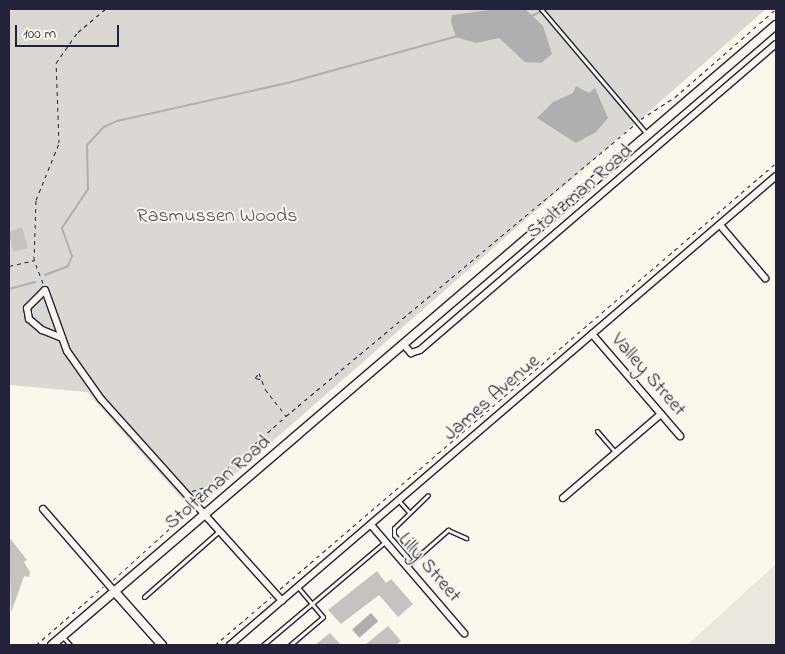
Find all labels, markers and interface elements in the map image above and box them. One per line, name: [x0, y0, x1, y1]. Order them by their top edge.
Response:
scale bar: [18, 15, 121, 47]
text: 100 m: [23, 23, 56, 45]
street label: Stoltzman Road: [522, 139, 638, 245]
park label: Rasmussen Woods: [137, 204, 297, 228]
street label: Valley Street: [605, 328, 691, 422]
street label: James Avenue: [439, 350, 545, 446]
street label: Stoltzman Road: [160, 430, 276, 536]
street label: Lilly Street: [392, 528, 466, 608]

